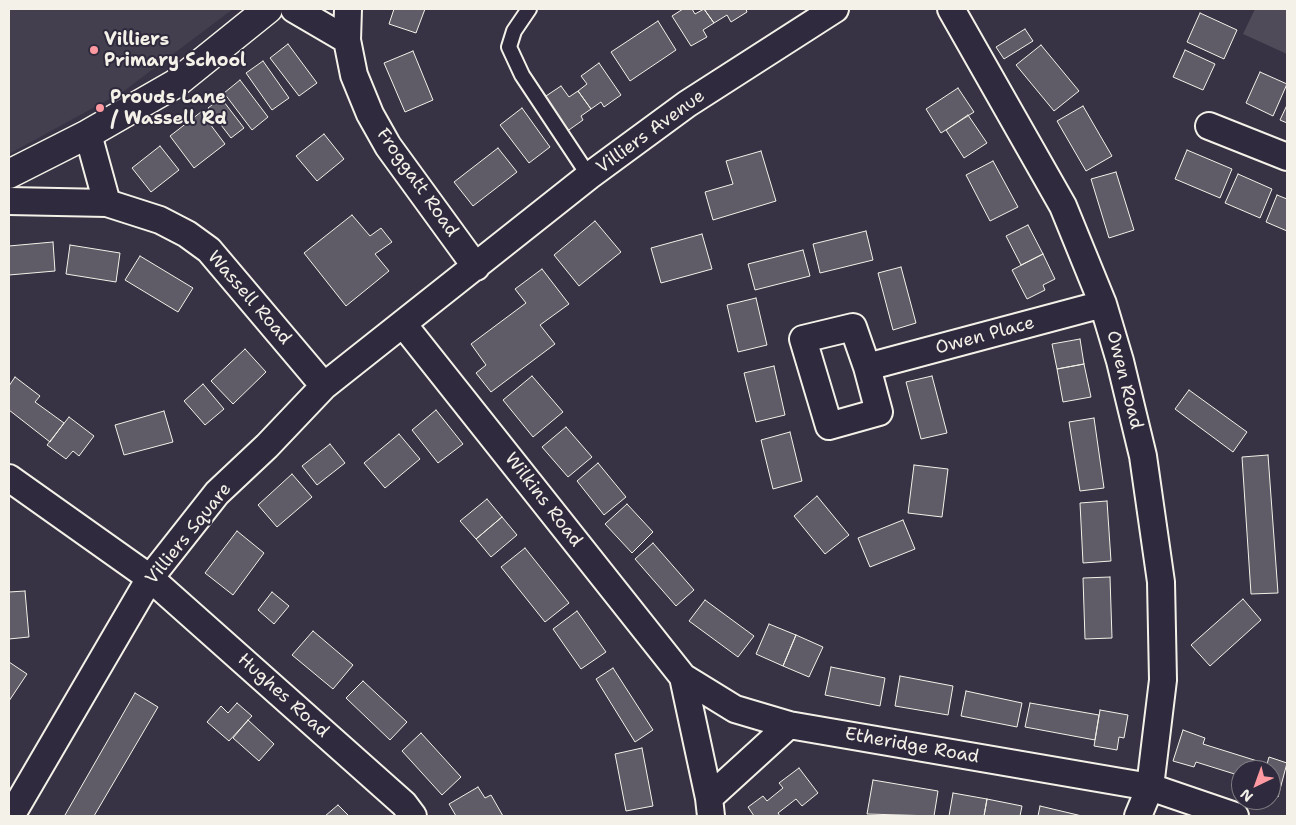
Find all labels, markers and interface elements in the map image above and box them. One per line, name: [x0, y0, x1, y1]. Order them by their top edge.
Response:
place label: Villiers Primary School: [104, 29, 246, 72]
marker: Villiers Primary School: [88, 44, 100, 56]
street label: Villiers Avenue: [593, 85, 709, 179]
place label: Prouds Lane / Wassell Rd: [110, 87, 227, 130]
marker: Prouds Lane / Wassell Rd: [94, 102, 106, 114]
street label: Froggatt Road: [372, 125, 462, 241]
street label: Wassell Road: [202, 247, 296, 349]
street label: Owen Place: [933, 312, 1037, 360]
street label: Owen Road: [1101, 328, 1147, 432]
street label: Wilkins Road: [500, 449, 586, 551]
street label: Villiers Square: [141, 479, 237, 589]
street label: Hughes Road: [233, 649, 333, 743]
street label: Etheridge Road: [843, 724, 981, 768]
north arrow: [1231, 760, 1281, 810]
text: N: [1236, 785, 1257, 806]

